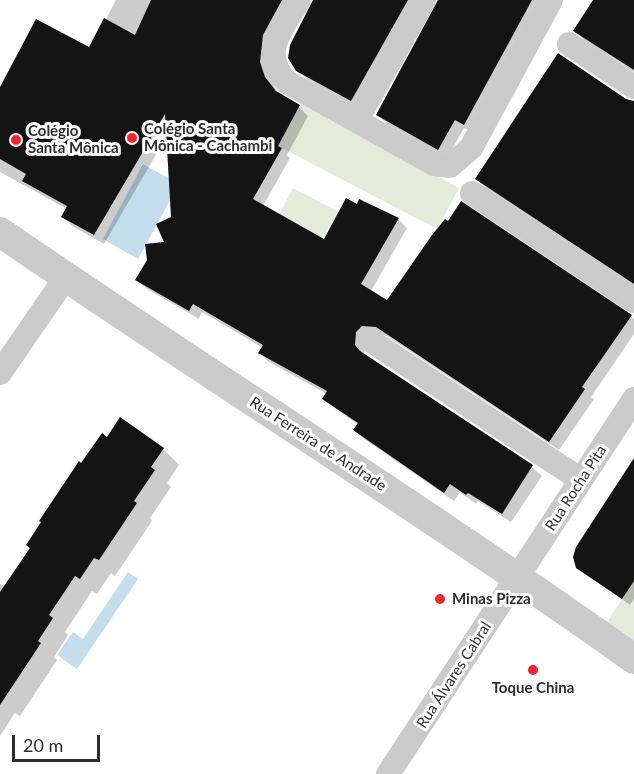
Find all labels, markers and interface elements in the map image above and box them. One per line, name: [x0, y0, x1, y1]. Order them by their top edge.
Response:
place label: Colégio Santa Mônica - Cachambi: [144, 120, 272, 155]
place label: Colégio Santa Mônica: [28, 122, 119, 157]
marker: Colégio Santa Mônica - Cachambi: [125, 131, 139, 145]
marker: Colégio Santa Mônica: [9, 133, 23, 147]
street label: Rua Ferreira de Andrade: [246, 393, 390, 495]
street label: Rua Rocha Pita: [542, 442, 610, 534]
place label: Minas Pizza: [452, 590, 531, 608]
marker: Minas Pizza: [433, 592, 447, 606]
street label: Rua Álvares Cabral: [413, 618, 495, 732]
marker: Toque China: [526, 663, 540, 677]
place label: Toque China: [492, 679, 574, 697]
scale bar: [15, 723, 104, 761]
text: 20 m: [23, 734, 63, 756]

